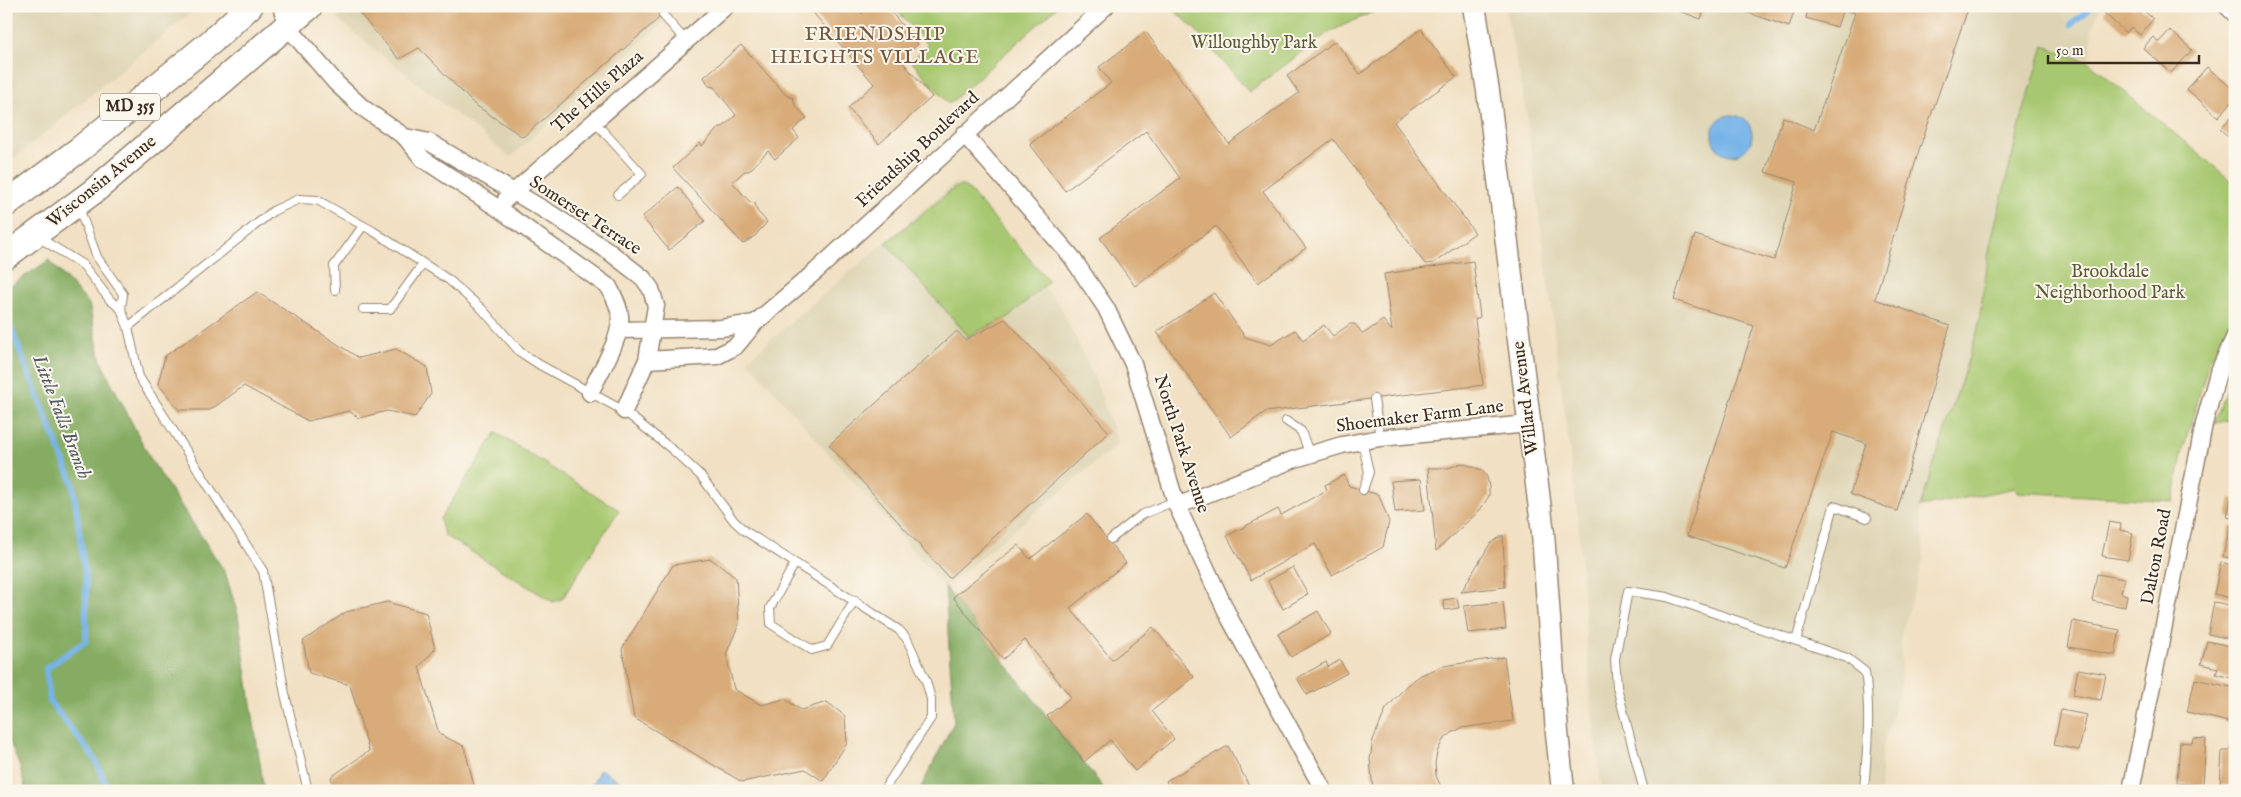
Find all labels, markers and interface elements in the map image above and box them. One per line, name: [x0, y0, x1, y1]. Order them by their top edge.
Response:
district label: FRIENDSHIP HEIGHTS VILLAGE: [770, 22, 980, 70]
park label: Willoughby Park: [1191, 32, 1318, 55]
scale bar: [2048, 32, 2200, 64]
text: 50 m: [2056, 41, 2084, 60]
street label: The Hills Plaza: [547, 46, 649, 138]
street label: Friendship Boulevard: [852, 87, 985, 213]
road number: MD 355: [100, 94, 160, 120]
street label: Wisconsin Avenue: [42, 131, 162, 233]
street label: Somerset Terrace: [525, 171, 645, 261]
park label: Brookdale Neighborhood Park: [2035, 261, 2185, 305]
street label: Willard Avenue: [1508, 340, 1544, 456]
water label: Little Falls Branch: [26, 351, 96, 482]
street label: North Park Avenue: [1148, 372, 1214, 516]
street label: Shoemaker Farm Lane: [1335, 395, 1505, 439]
street label: Dalton Road: [2136, 507, 2178, 607]

